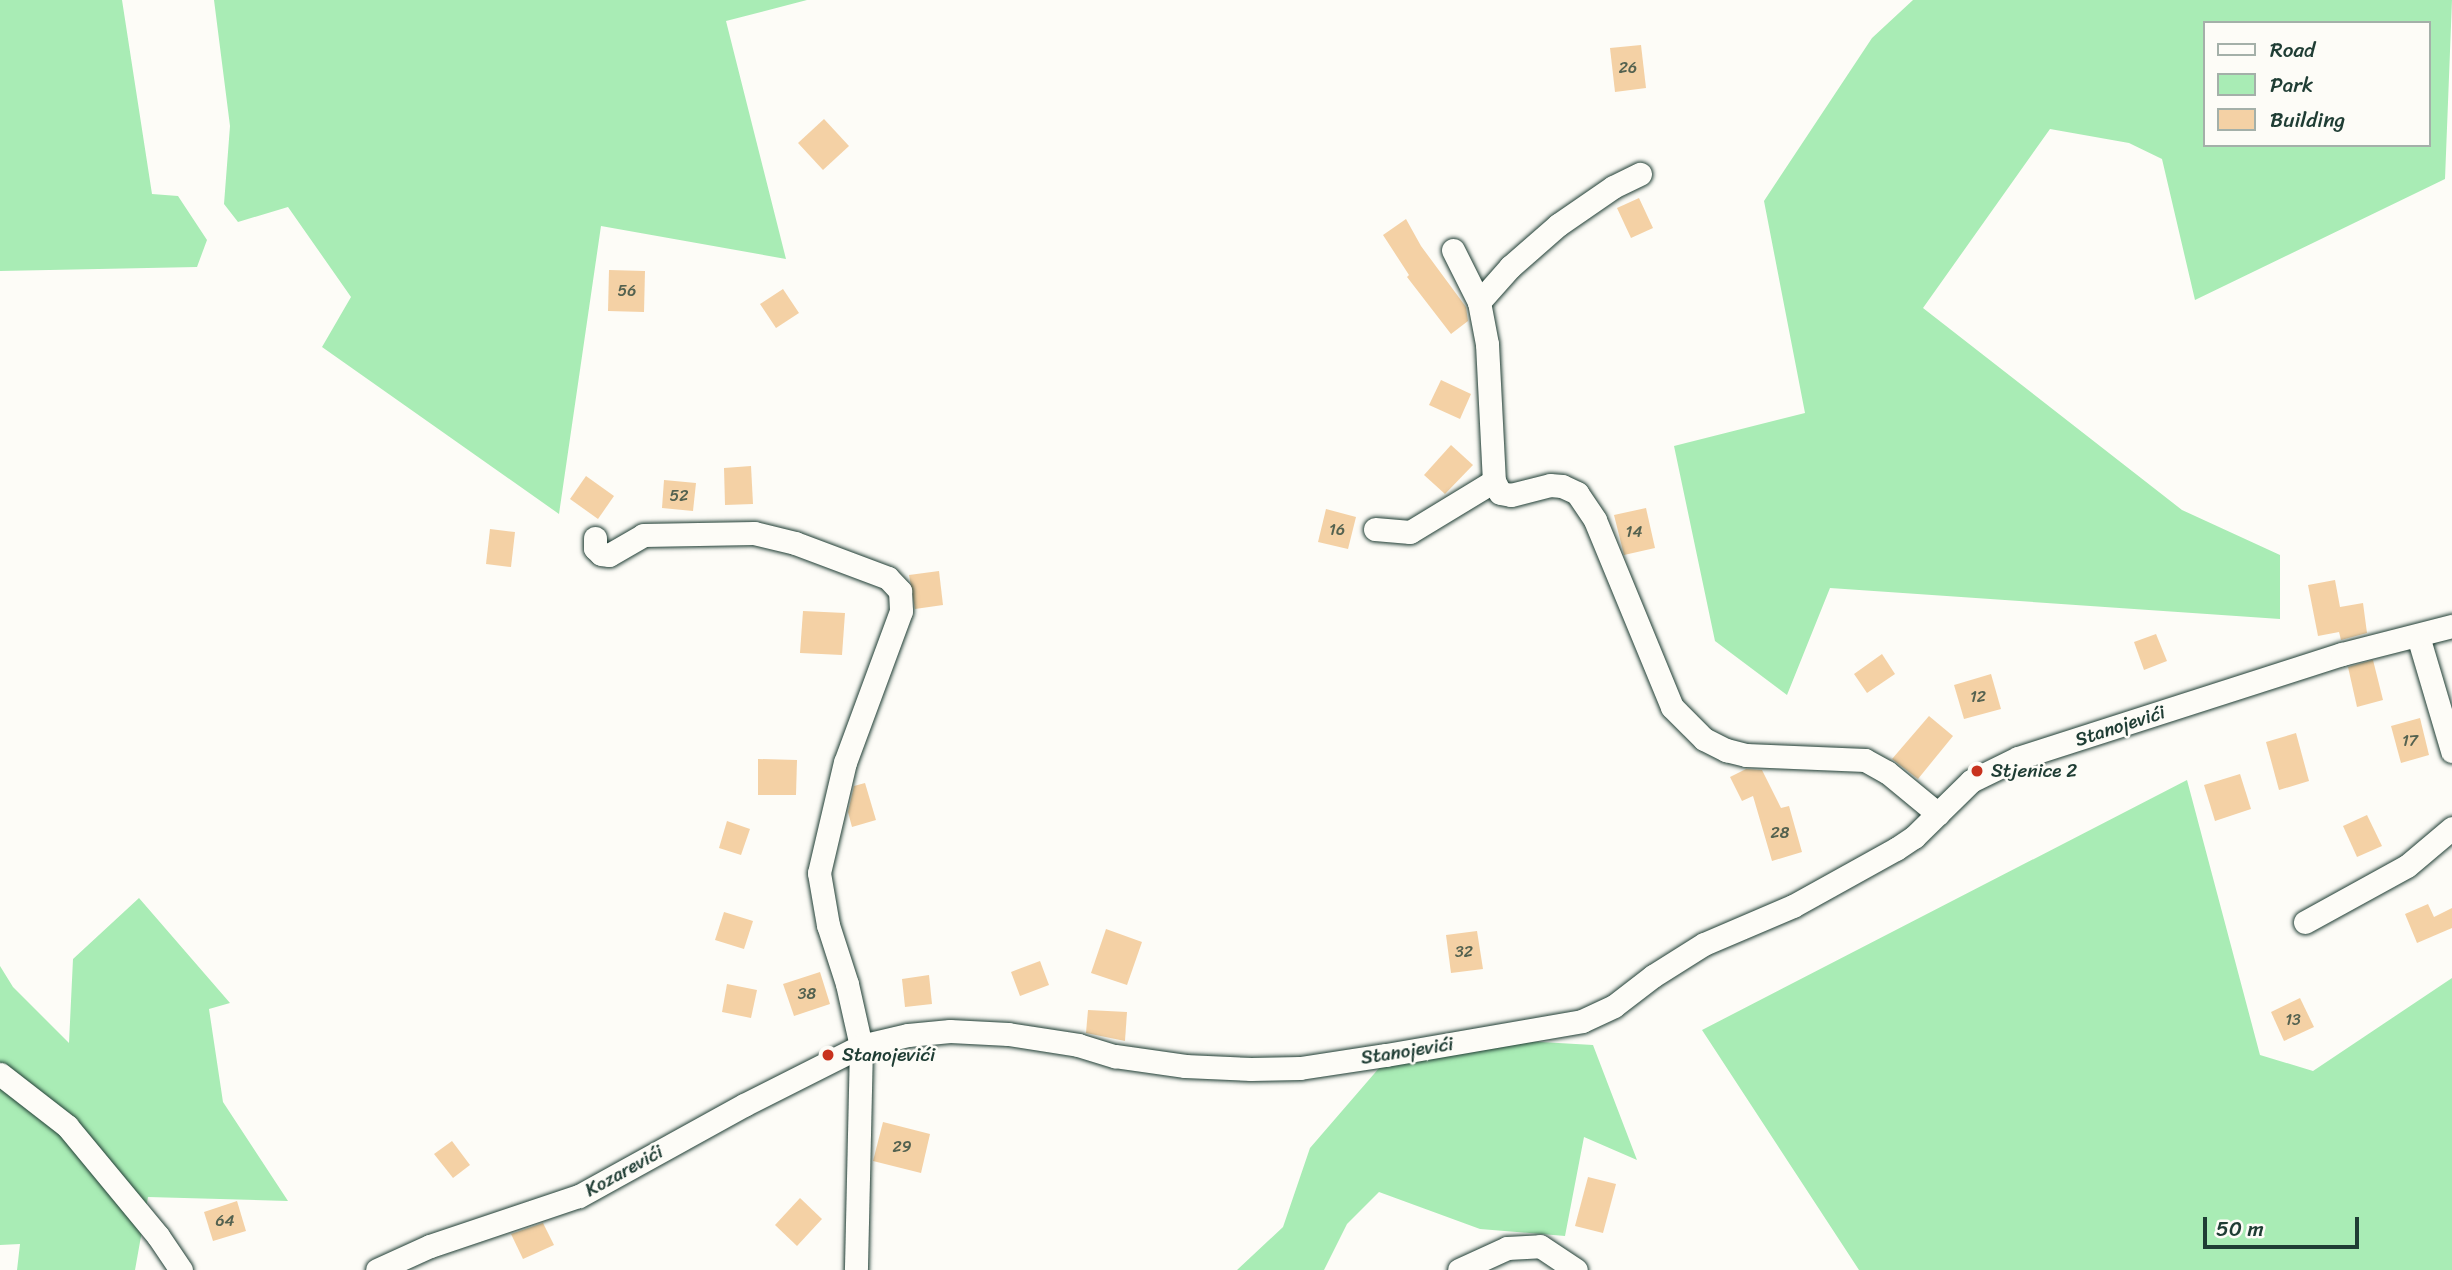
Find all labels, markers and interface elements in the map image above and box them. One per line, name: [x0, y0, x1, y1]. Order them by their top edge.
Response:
legend: [2204, 21, 2431, 147]
text: Road: [2270, 31, 2315, 69]
house number: 26: [1619, 58, 1637, 78]
text: Park: [2270, 66, 2313, 104]
text: Building: [2270, 101, 2345, 139]
house number: 56: [618, 281, 636, 301]
house number: 52: [669, 486, 689, 506]
house number: 16: [1329, 520, 1345, 540]
house number: 14: [1626, 522, 1642, 542]
house number: 12: [1970, 687, 1986, 707]
street label: Stanojevići: [2072, 701, 2168, 751]
house number: 17: [2402, 731, 2418, 751]
place label: Stjenice 2: [1991, 760, 2077, 782]
marker: Stjenice 2: [1969, 763, 1985, 779]
house number: 28: [1771, 823, 1789, 843]
house number: 32: [1455, 942, 1473, 962]
house number: 38: [798, 984, 816, 1004]
house number: 13: [2285, 1010, 2301, 1030]
street label: Stanojevići: [1359, 1032, 1455, 1070]
place label: Stanojevići: [842, 1044, 935, 1066]
marker: Stanojevići: [820, 1047, 836, 1063]
house number: 29: [892, 1137, 912, 1157]
street label: Kozarevići: [581, 1140, 667, 1202]
scale bar: [2207, 1204, 2363, 1248]
text: 50 m: [2216, 1210, 2264, 1248]
house number: 64: [215, 1211, 235, 1231]

